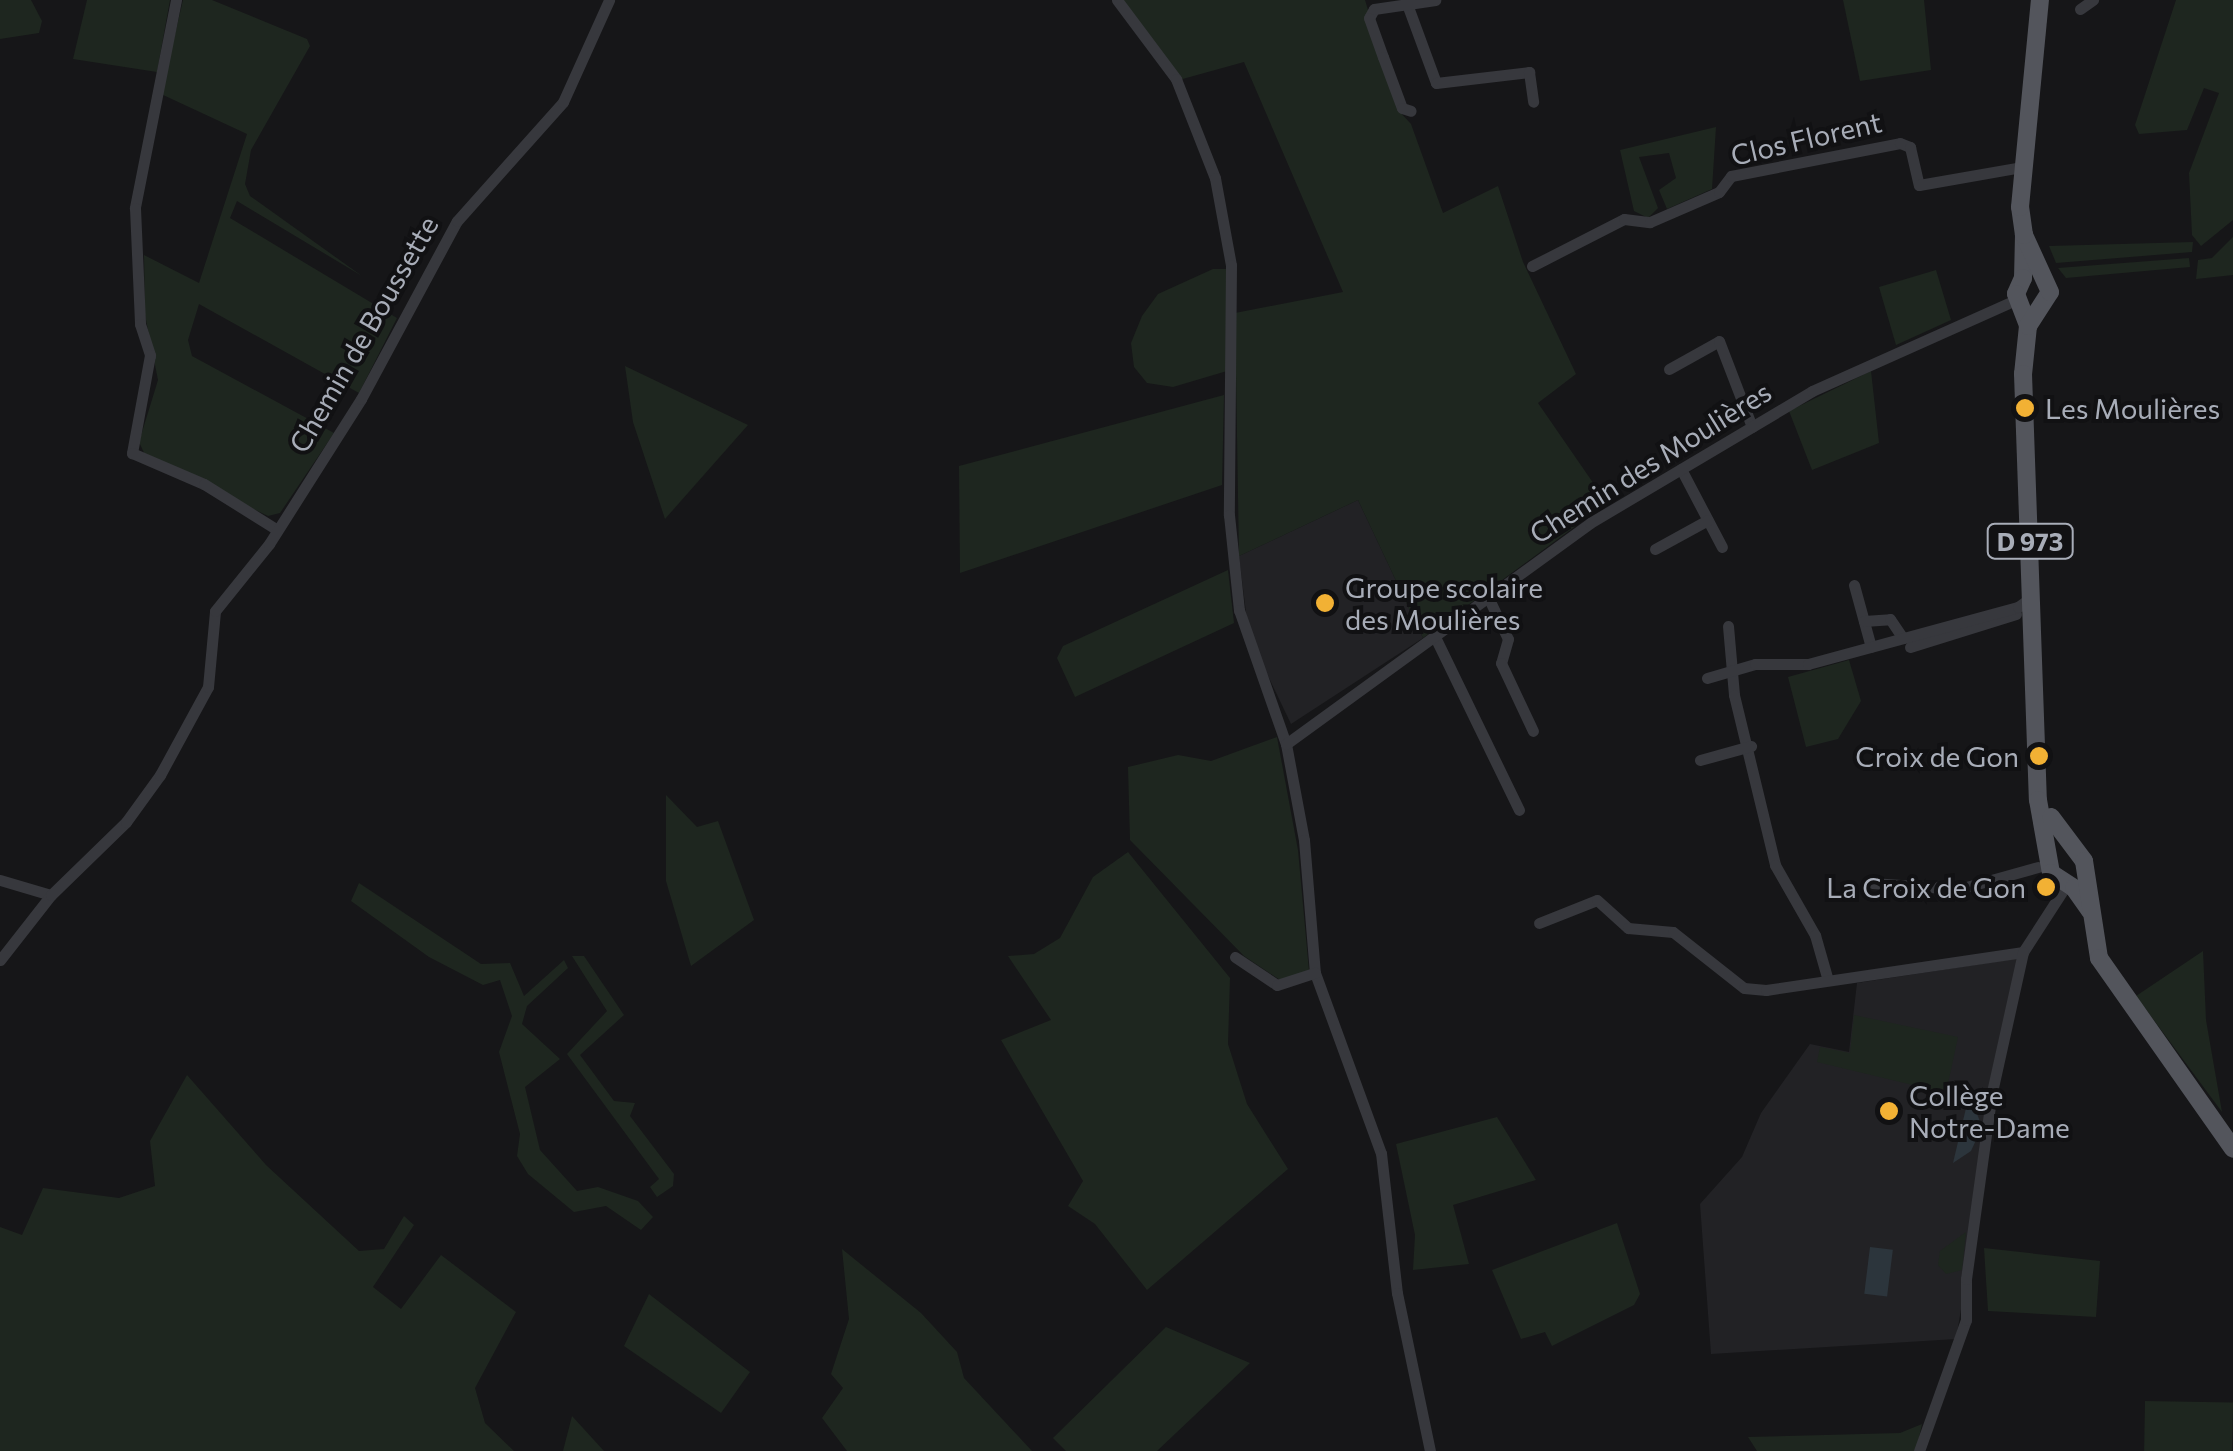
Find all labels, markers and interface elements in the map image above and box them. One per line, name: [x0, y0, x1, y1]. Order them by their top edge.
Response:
street label: Clos Florent: [1727, 104, 1885, 172]
street label: Chemin de Boussette: [282, 210, 444, 458]
street label: Chemin des Moulières: [1523, 374, 1777, 550]
place label: Les Moulières: [2045, 391, 2220, 425]
marker: Les Moulières: [2014, 397, 2036, 419]
road number: D 973: [1985, 521, 2075, 561]
place label: Groupe scolaire des Moulières: [1345, 570, 1543, 636]
marker: Groupe scolaire des Moulières: [1314, 592, 1336, 614]
place label: Croix de Gon: [1855, 739, 2019, 773]
marker: Croix de Gon: [2028, 745, 2050, 767]
place label: La Croix de Gon: [1826, 870, 2026, 904]
marker: La Croix de Gon: [2035, 876, 2057, 898]
place label: Collège Notre-Dame: [1909, 1078, 2070, 1144]
marker: Collège Notre-Dame: [1878, 1100, 1900, 1122]

